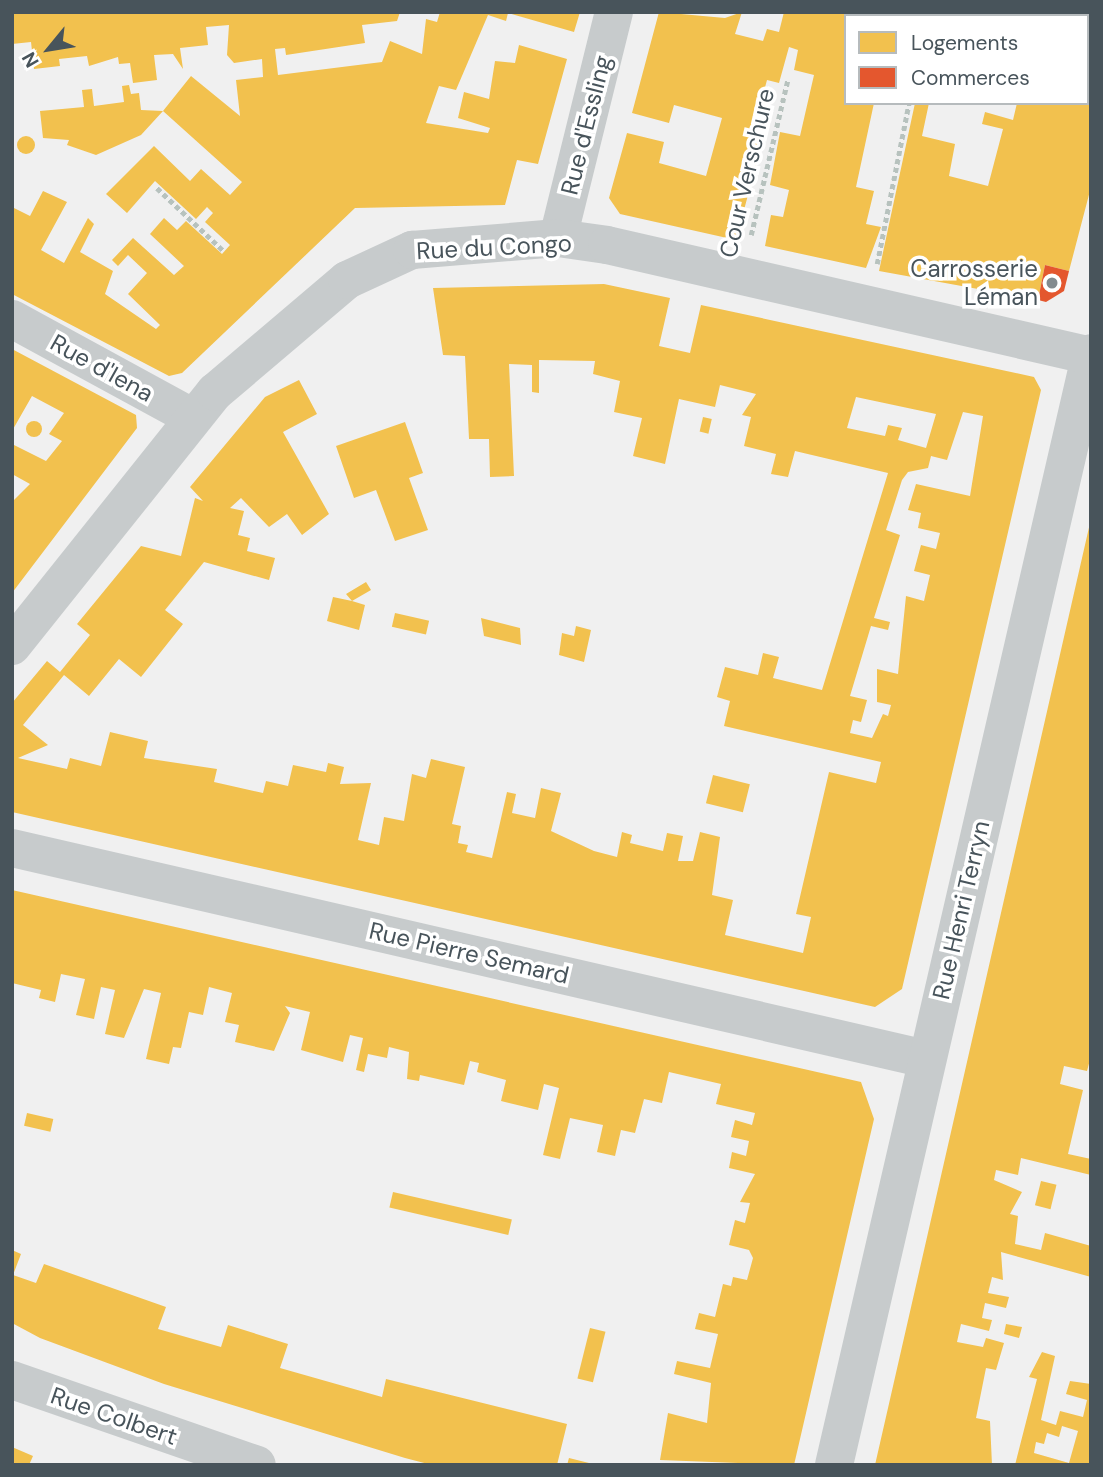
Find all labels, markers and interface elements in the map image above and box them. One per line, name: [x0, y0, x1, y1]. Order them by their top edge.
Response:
north arrow: [14, 14, 84, 84]
legend: [844, 14, 1089, 105]
text: Logements: [911, 29, 1018, 57]
text: N: [16, 48, 45, 72]
street label: Rue d'Essling: [555, 52, 617, 198]
text: Commerces: [911, 64, 1030, 92]
street label: Cour Verschure: [714, 86, 780, 260]
street label: Rue du Congo: [416, 229, 572, 265]
place label: Carrosserie Léman: [910, 255, 1038, 311]
marker: Carrosserie Léman: [1044, 275, 1060, 291]
street label: Rue d'Iena: [46, 328, 158, 408]
street label: Rue Henri Terryn: [926, 818, 996, 1002]
street label: Rue Pierre Semard: [366, 916, 572, 990]
street label: Rue Colbert: [47, 1381, 181, 1451]

